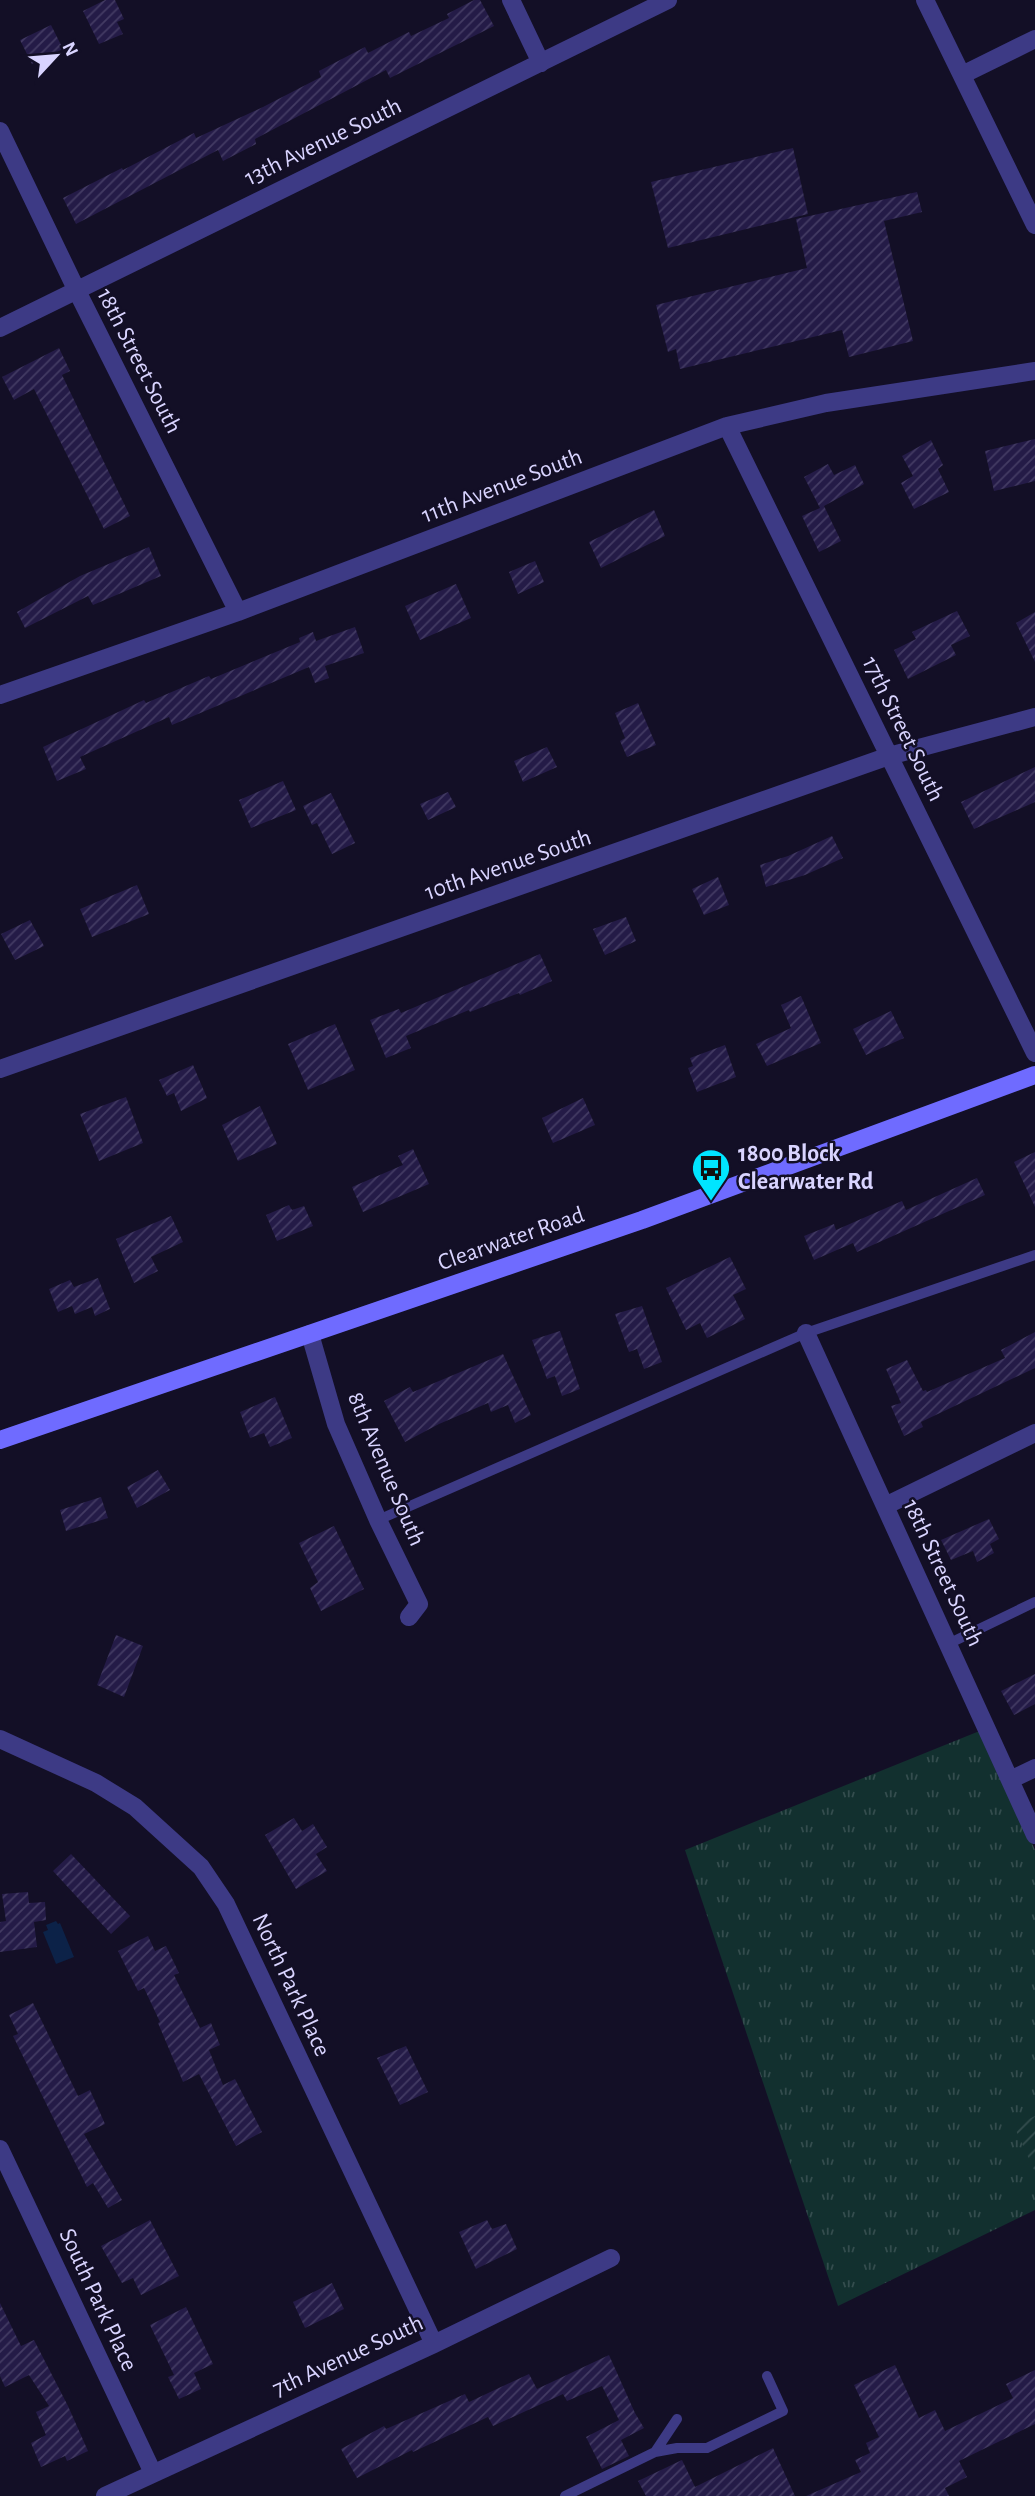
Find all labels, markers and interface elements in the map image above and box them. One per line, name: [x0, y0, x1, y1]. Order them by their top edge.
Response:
north arrow: [21, 21, 91, 91]
text: N: [58, 39, 81, 59]
street label: 13th Avenue South: [241, 94, 405, 190]
street label: 18th Street South: [92, 285, 186, 437]
street label: 11th Avenue South: [419, 444, 585, 528]
street label: 17th Street South: [858, 653, 948, 805]
street label: 10th Avenue South: [422, 825, 594, 905]
place label: 1800 Block Clearwater Rd: [738, 1142, 874, 1194]
bus stop icon: 1800 Block Clearwater Rd: [690, 1147, 732, 1202]
street label: Clearwater Road: [435, 1203, 587, 1275]
street label: 8th Avenue South: [343, 1389, 429, 1549]
street label: 18th Street South: [898, 1496, 988, 1650]
street label: North Park Place: [247, 1910, 335, 2060]
street label: South Park Place: [55, 2225, 141, 2375]
street label: 7th Avenue South: [269, 2311, 427, 2401]

